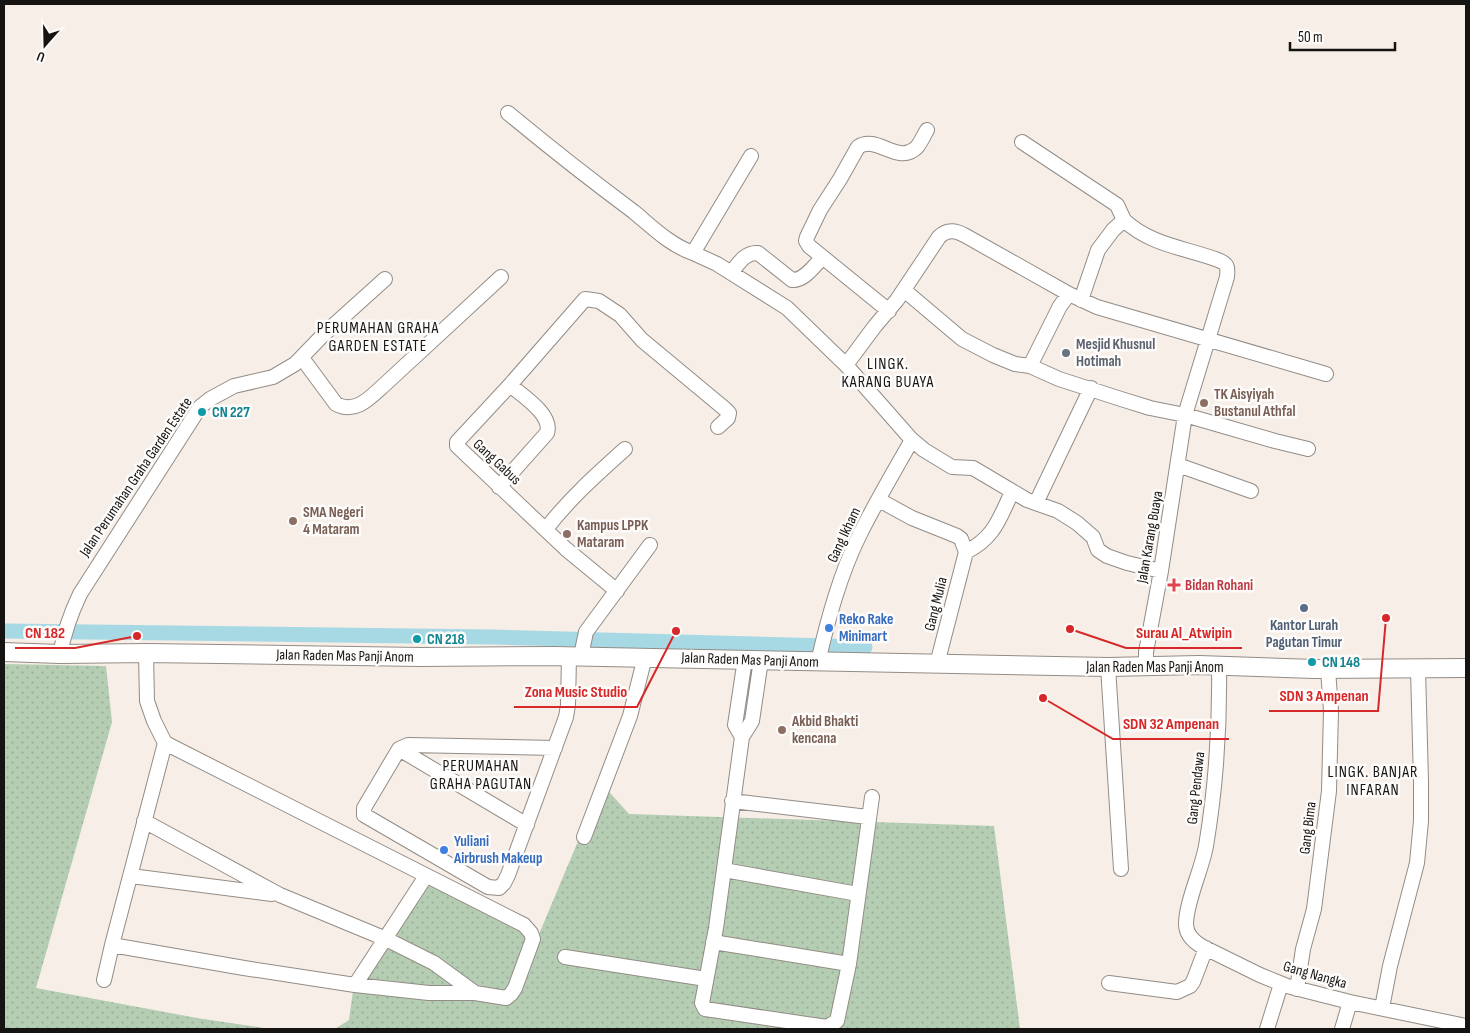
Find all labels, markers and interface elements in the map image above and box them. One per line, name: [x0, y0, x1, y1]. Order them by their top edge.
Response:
north arrow: [20, 20, 70, 70]
scale bar: [1290, 20, 1395, 52]
text: 50 m: [1298, 28, 1323, 47]
text: U: [34, 48, 47, 66]
district label: PERUMAHAN GRAHA GARDEN ESTATE: [317, 319, 439, 356]
place label: Mesjid Khusnul Hotimah: [1076, 335, 1155, 371]
marker: Mesjid Khusnul Hotimah: [1060, 347, 1072, 359]
district label: LINGK. KARANG BUAYA: [842, 355, 934, 392]
place label: TK Aisyiyah Bustanul Athfal: [1214, 385, 1296, 421]
street label: Jalan Perumahan Graha Garden Estate: [75, 394, 196, 561]
marker: TK Aisyiyah Bustanul Athfal: [1198, 397, 1210, 409]
place label: CN 227: [212, 403, 250, 422]
marker: CN 227: [196, 406, 208, 418]
street label: Gang Gabus: [469, 435, 525, 489]
street label: Jalan Karang Buaya: [1132, 489, 1167, 586]
place label: SMA Negeri 4 Mataram: [303, 503, 363, 539]
street label: Gang Ikham: [823, 504, 865, 566]
marker: SMA Negeri 4 Mataram: [287, 515, 299, 527]
place label: Kampus LPPK Mataram: [577, 516, 649, 552]
marker: Kampus LPPK Mataram: [561, 528, 573, 540]
street label: Gang Mulia: [920, 575, 952, 633]
place label: Bidan Rohani: [1185, 576, 1253, 595]
marker: Bidan Rohani: [1167, 578, 1181, 592]
marker: Kantor Lurah Pagutan Timur: [1298, 602, 1310, 614]
place label: Reko Rake Minimart: [839, 610, 893, 646]
place label: Kantor Lurah Pagutan Timur: [1266, 616, 1343, 652]
callout: CN 182: [15, 617, 75, 648]
callout: Surau Al_Atwipin: [1126, 617, 1242, 648]
marker: Reko Rake Minimart: [823, 622, 835, 634]
text: CN 182: [25, 624, 65, 643]
text: Surau Al_Atwipin: [1136, 624, 1232, 643]
place label: CN 218: [427, 630, 465, 649]
marker: CN 218: [411, 633, 423, 645]
street label: Jalan Raden Mas Panji Anom: [275, 645, 414, 667]
street label: Jalan Raden Mas Panji Anom: [680, 648, 819, 672]
place label: CN 148: [1322, 653, 1360, 672]
marker: CN 148: [1306, 656, 1318, 668]
street label: Jalan Raden Mas Panji Anom: [1085, 658, 1224, 677]
callout: Zona Music Studio: [514, 676, 637, 707]
callout: SDN 3 Ampenan: [1269, 680, 1378, 711]
text: Zona Music Studio: [525, 683, 627, 702]
text: SDN 3 Ampenan: [1279, 687, 1369, 706]
callout: SDN 32 Ampenan: [1113, 708, 1229, 739]
place label: Akbid Bhakti kencana: [791, 712, 858, 748]
text: SDN 32 Ampenan: [1123, 715, 1219, 734]
marker: Akbid Bhakti kencana: [776, 724, 788, 736]
street label: Gang Pendawa: [1183, 751, 1209, 825]
district label: PERUMAHAN GRAHA PAGUTAN: [430, 757, 532, 794]
district label: LINGK. BANJAR INFARAN: [1328, 763, 1418, 800]
street label: Gang Bima: [1295, 800, 1321, 855]
place label: Yuliani Airbrush Makeup: [453, 832, 542, 868]
marker: Yuliani Airbrush Makeup: [438, 844, 450, 856]
street label: Gang Nangka: [1281, 957, 1349, 993]

